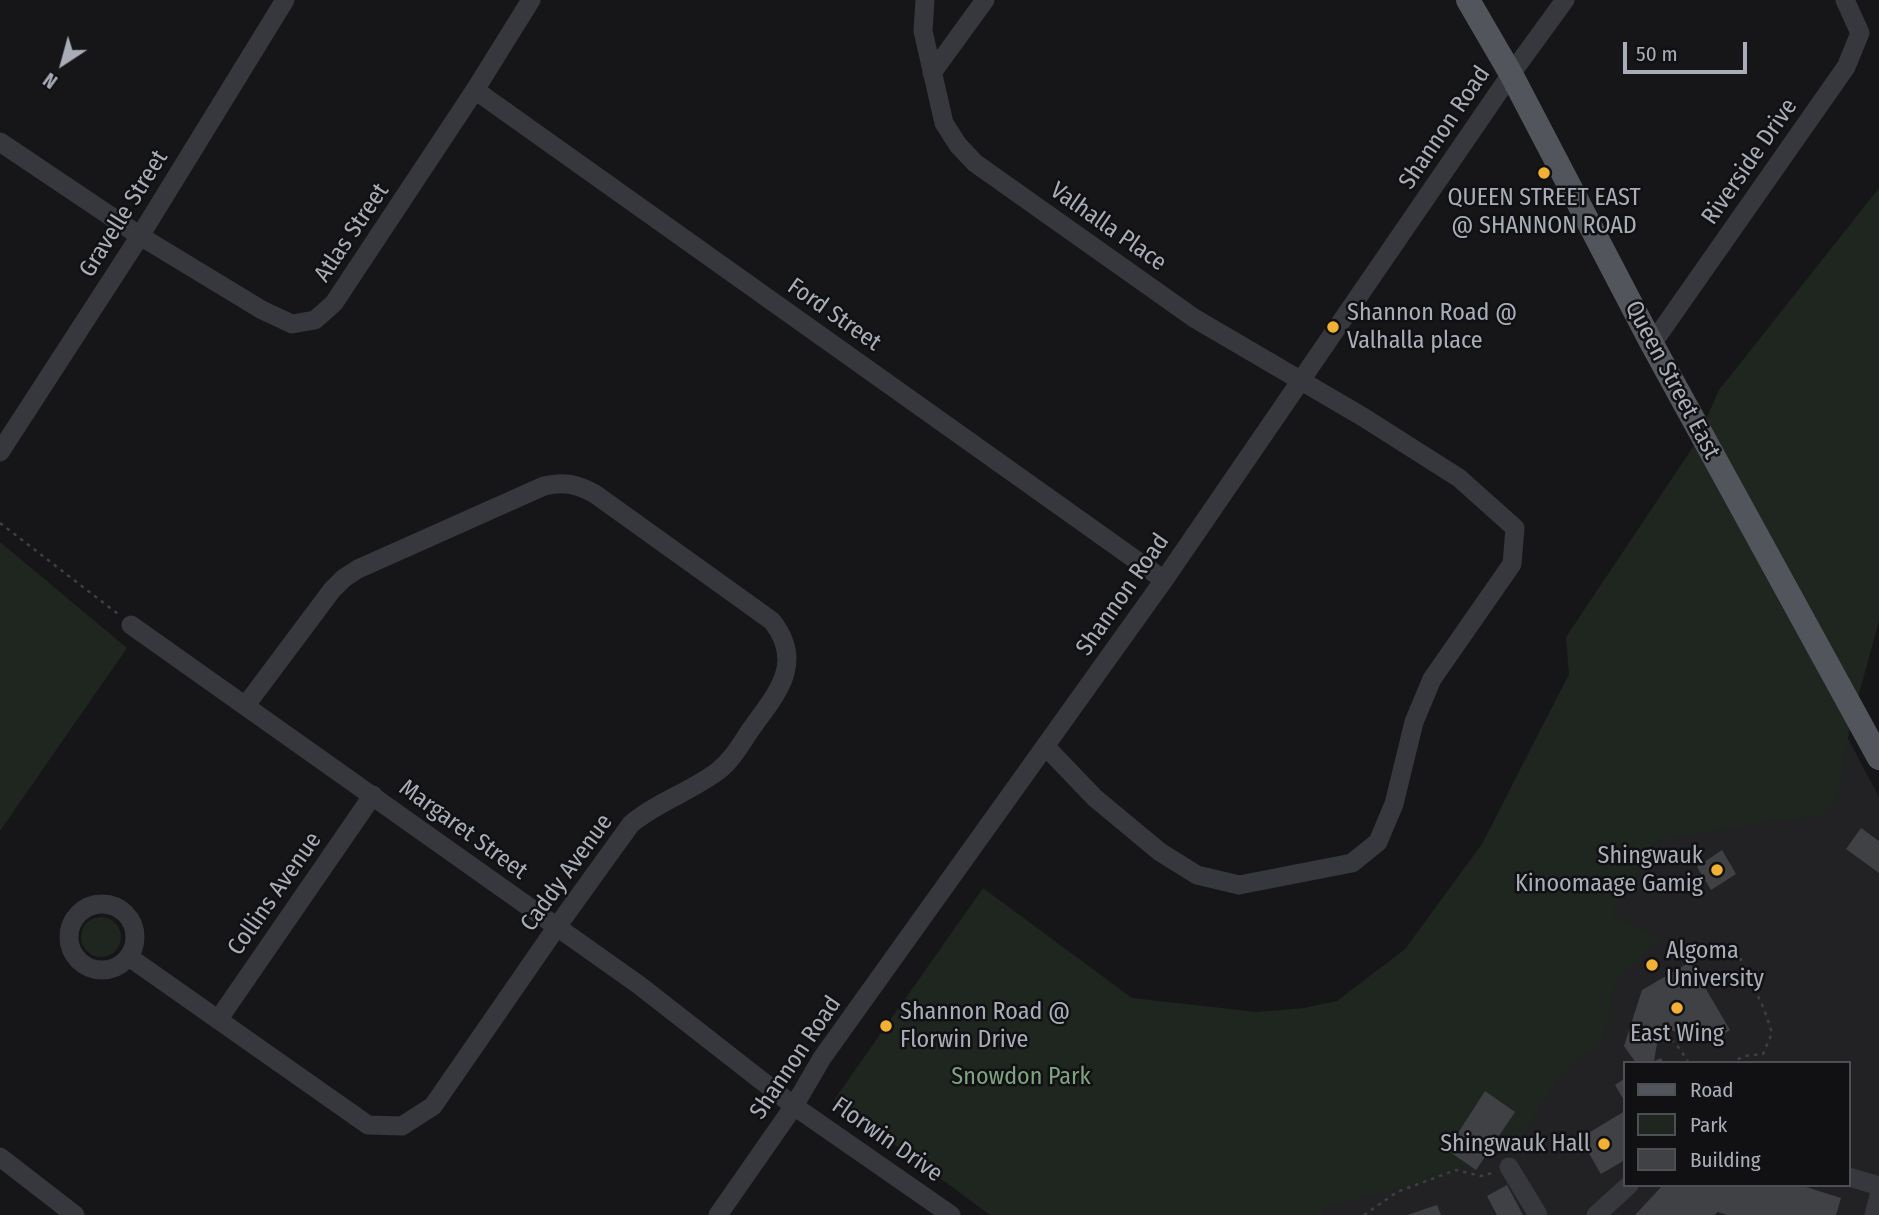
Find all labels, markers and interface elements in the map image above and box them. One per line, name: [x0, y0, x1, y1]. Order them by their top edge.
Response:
north arrow: [28, 28, 98, 98]
scale bar: [1627, 28, 1751, 72]
text: 50 m: [1636, 41, 1678, 67]
street label: Shannon Road: [1393, 61, 1497, 195]
text: N: [39, 68, 62, 93]
street label: Riverside Drive: [1696, 94, 1804, 230]
street label: Gravelle Street: [74, 145, 174, 283]
marker: QUEEN STREET EAST @ SHANNON ROAD: [1536, 165, 1552, 181]
street label: Valhalla Place: [1044, 176, 1172, 278]
street label: Atlas Street: [308, 178, 396, 288]
place label: QUEEN STREET EAST @ SHANNON ROAD: [1447, 184, 1641, 240]
street label: Ford Street: [782, 272, 886, 358]
street label: Queen Street East: [1618, 296, 1726, 464]
place label: Shannon Road @ Valhalla place: [1347, 299, 1517, 355]
marker: Shannon Road @ Valhalla place: [1325, 319, 1341, 335]
street label: Shannon Road: [1070, 528, 1176, 662]
street label: Margaret Street: [393, 774, 533, 886]
street label: Caddy Avenue: [515, 809, 619, 937]
street label: Collins Avenue: [222, 827, 328, 961]
place label: Shingwauk Kinoomaage Gamig: [1515, 842, 1703, 898]
marker: Shingwauk Kinoomaage Gamig: [1709, 862, 1725, 878]
place label: Algoma University: [1666, 937, 1764, 993]
marker: Algoma University: [1644, 957, 1660, 973]
street label: Shannon Road: [744, 991, 848, 1125]
place label: Shannon Road @ Florwin Drive: [900, 998, 1070, 1054]
marker: East Wing: [1669, 1000, 1685, 1016]
marker: Shannon Road @ Florwin Drive: [878, 1018, 894, 1034]
place label: East Wing: [1630, 1020, 1724, 1048]
legend: [1624, 1061, 1851, 1187]
park label: Snowdon Park: [951, 1063, 1091, 1091]
text: Road: [1690, 1077, 1734, 1103]
street label: Florwin Drive: [826, 1091, 948, 1189]
text: Park: [1690, 1112, 1727, 1138]
place label: Shingwauk Hall: [1440, 1130, 1590, 1158]
marker: Shingwauk Hall: [1596, 1136, 1612, 1152]
text: Building: [1690, 1147, 1761, 1173]

